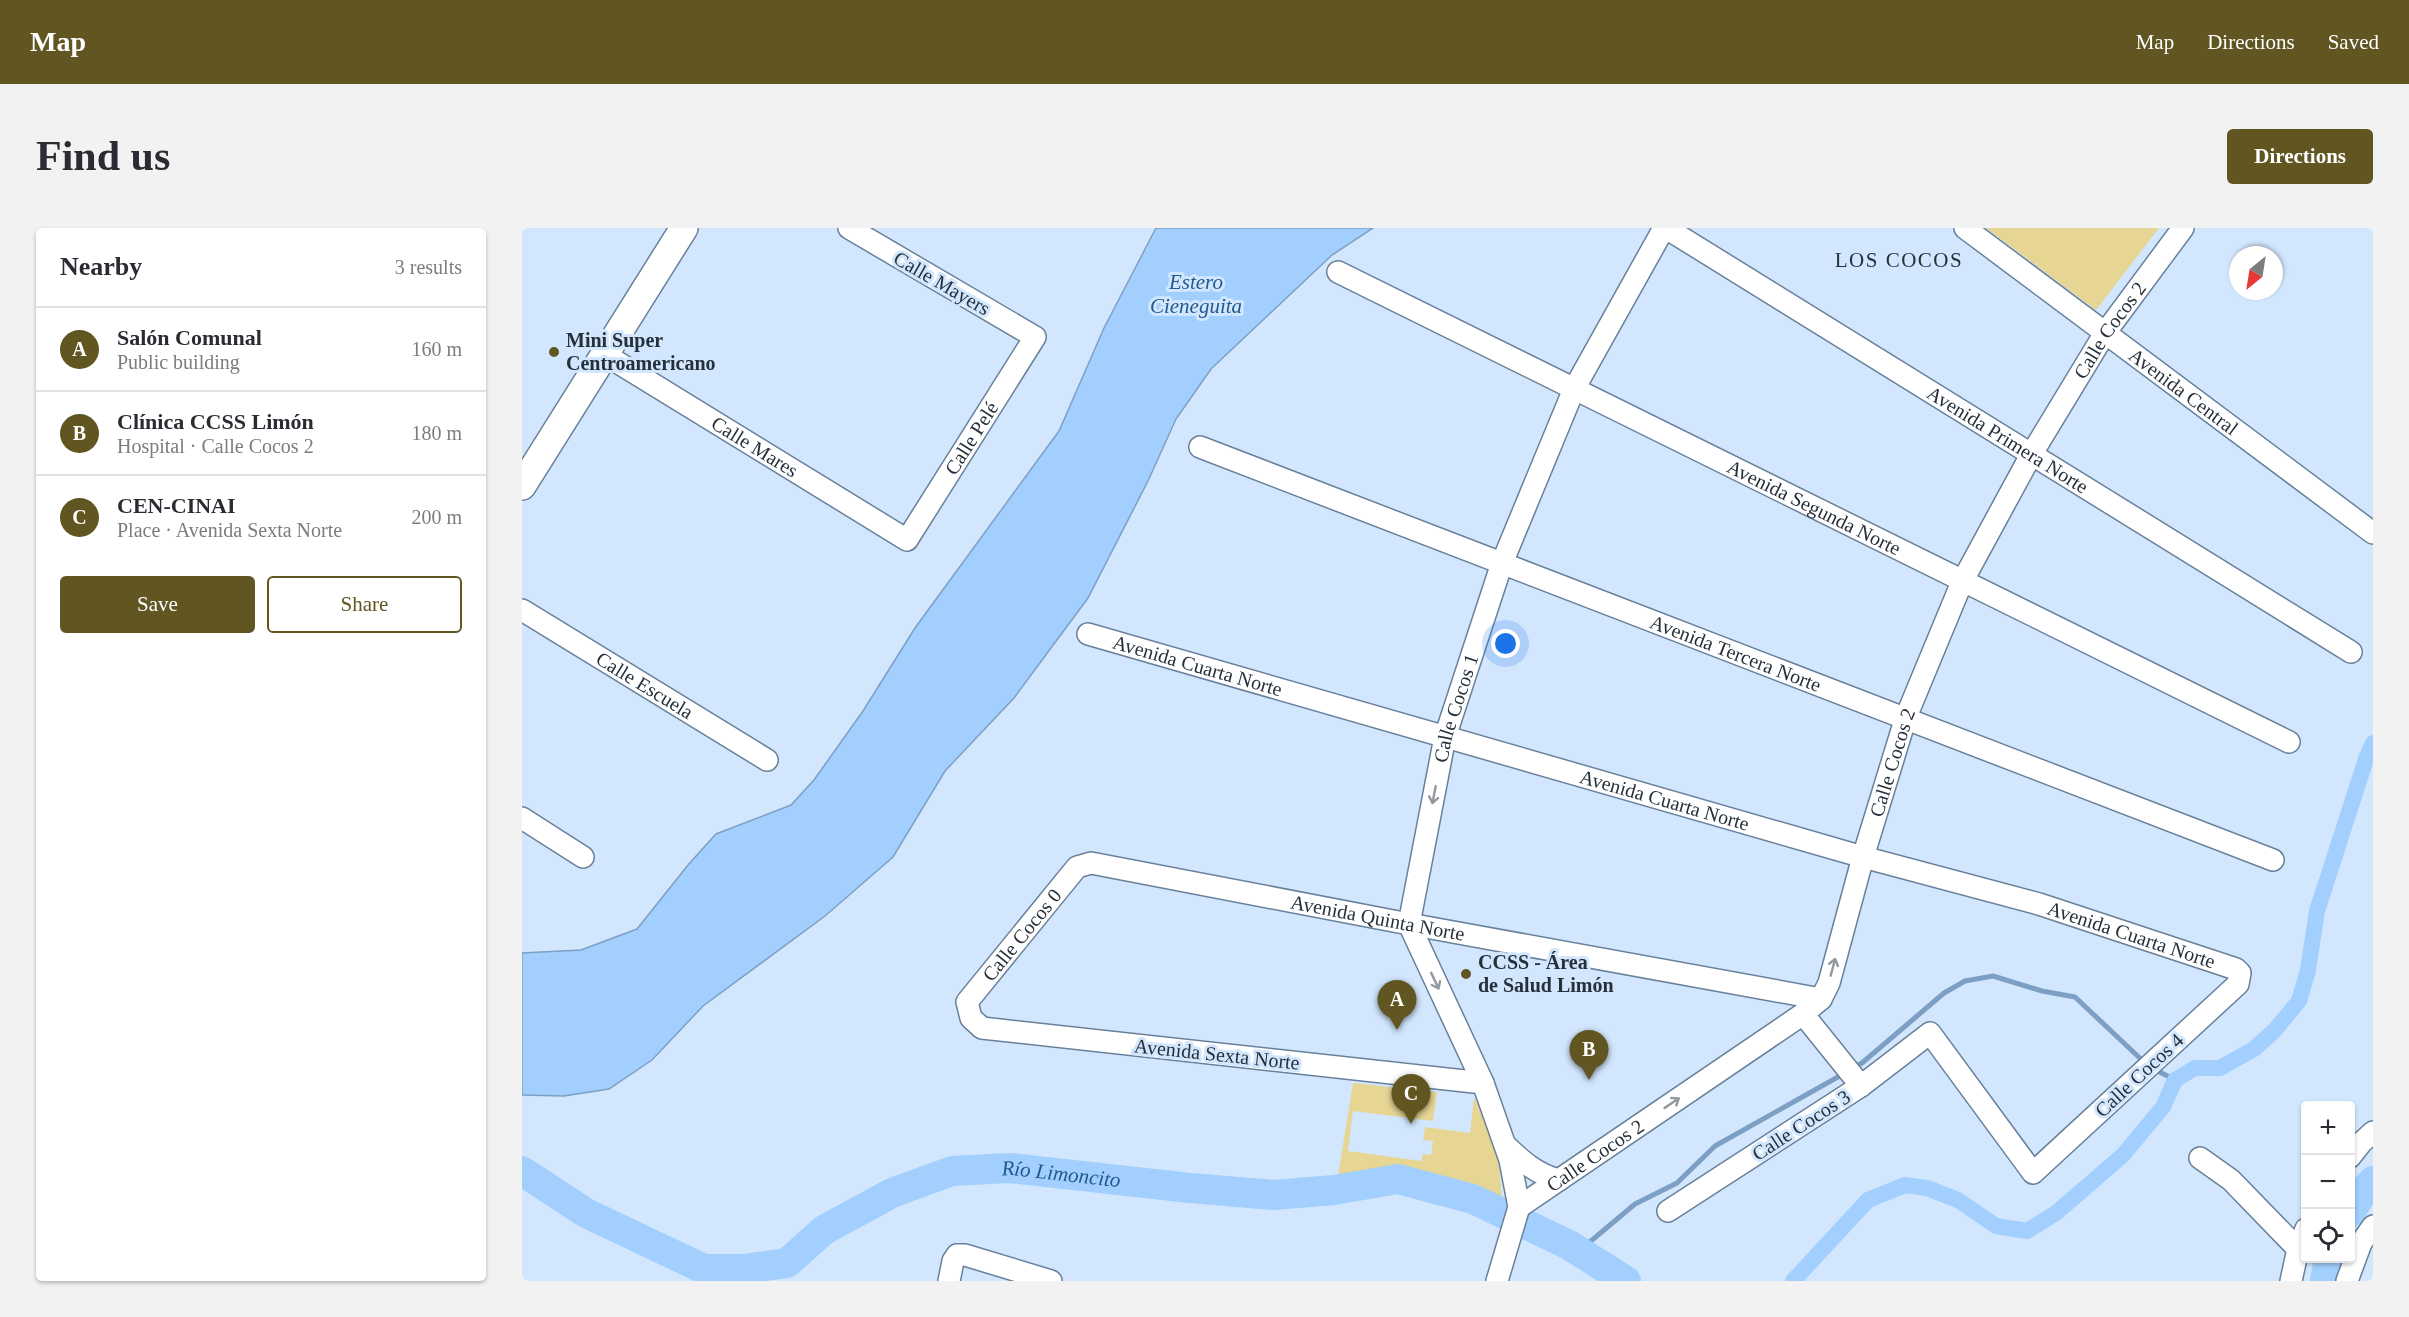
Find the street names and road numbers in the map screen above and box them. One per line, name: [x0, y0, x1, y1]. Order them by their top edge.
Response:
street label: Calle Mayers: [890, 247, 994, 320]
street label: Calle Cocos 2: [2069, 277, 2150, 382]
street label: Avenida Central: [2125, 344, 2243, 440]
street label: Avenida Primera Norte: [1923, 381, 2092, 498]
street label: Calle Pelé: [940, 398, 1002, 479]
street label: Calle Mares: [708, 412, 802, 482]
street label: Avenida Segunda Norte: [1724, 455, 1905, 559]
street label: Avenida Tercera Norte: [1647, 610, 1824, 696]
street label: Avenida Cuarta Norte: [1110, 631, 1285, 700]
street label: Calle Escuela: [592, 647, 697, 723]
street label: Calle Cocos 1: [1429, 651, 1482, 764]
street label: Calle Cocos 2: [1865, 705, 1919, 819]
street label: Avenida Cuarta Norte: [1577, 765, 1752, 835]
street label: Calle Cocos 0: [978, 884, 1066, 985]
street label: Avenida Quinta Norte: [1289, 891, 1466, 945]
street label: Avenida Cuarta Norte: [2045, 897, 2218, 972]
street label: Calle Cocos 4: [2090, 1029, 2188, 1121]
street label: Avenida Sexta Norte: [1133, 1034, 1301, 1074]
street label: Calle Cocos 3: [1748, 1085, 1854, 1165]
street label: Calle Cocos 2: [1542, 1115, 1648, 1196]

